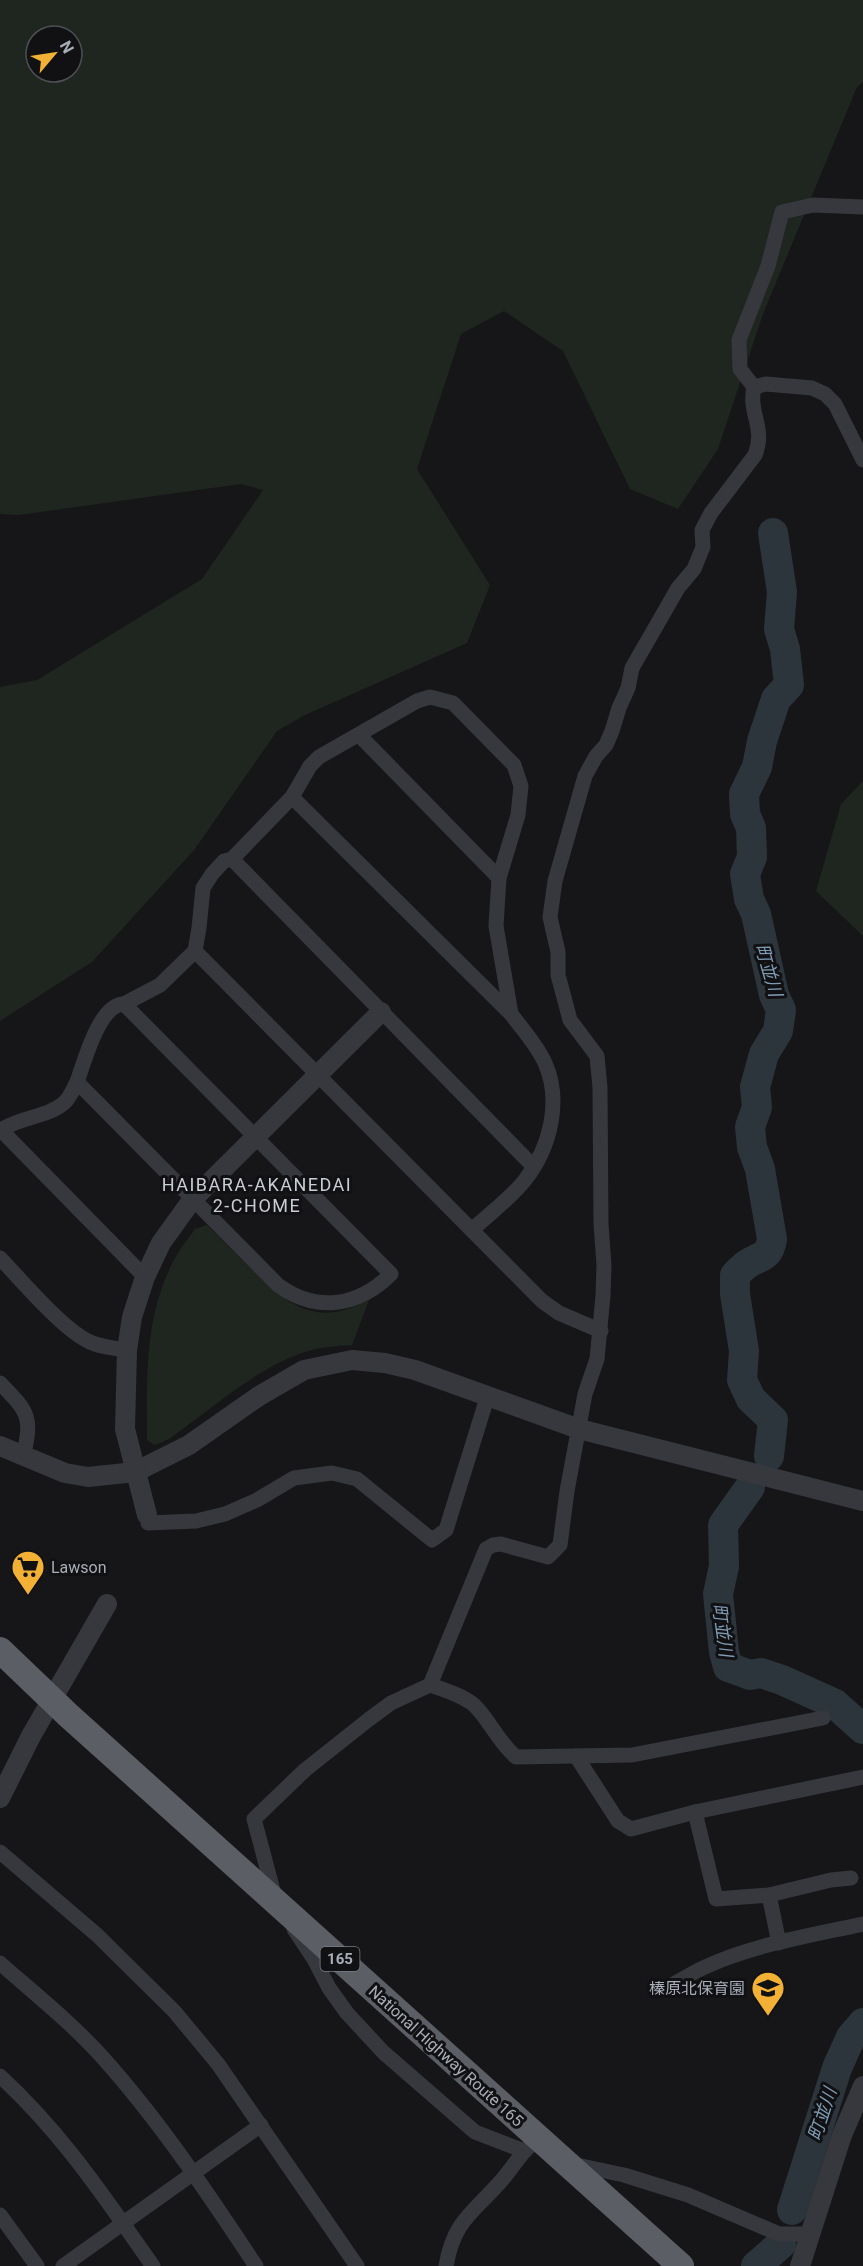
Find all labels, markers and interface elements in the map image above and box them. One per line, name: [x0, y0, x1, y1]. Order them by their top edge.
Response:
north arrow: [24, 24, 84, 84]
text: N: [56, 37, 78, 57]
water label: 町並川: [751, 941, 787, 1001]
district label: HAIBARA-AKANEDAI 2-CHOME: [162, 1174, 352, 1216]
supermarket icon: Lawson: [10, 1549, 46, 1596]
place label: Lawson: [51, 1558, 107, 1577]
water label: 町並川: [709, 1602, 737, 1660]
road number: 165: [320, 1947, 360, 1971]
school or university icon: 榛原北保育園: [750, 1970, 786, 2017]
place label: 榛原北保育園: [649, 1979, 745, 1998]
street label: National Highway Route 165: [365, 1982, 527, 2130]
water label: 町並川: [804, 2083, 841, 2143]

